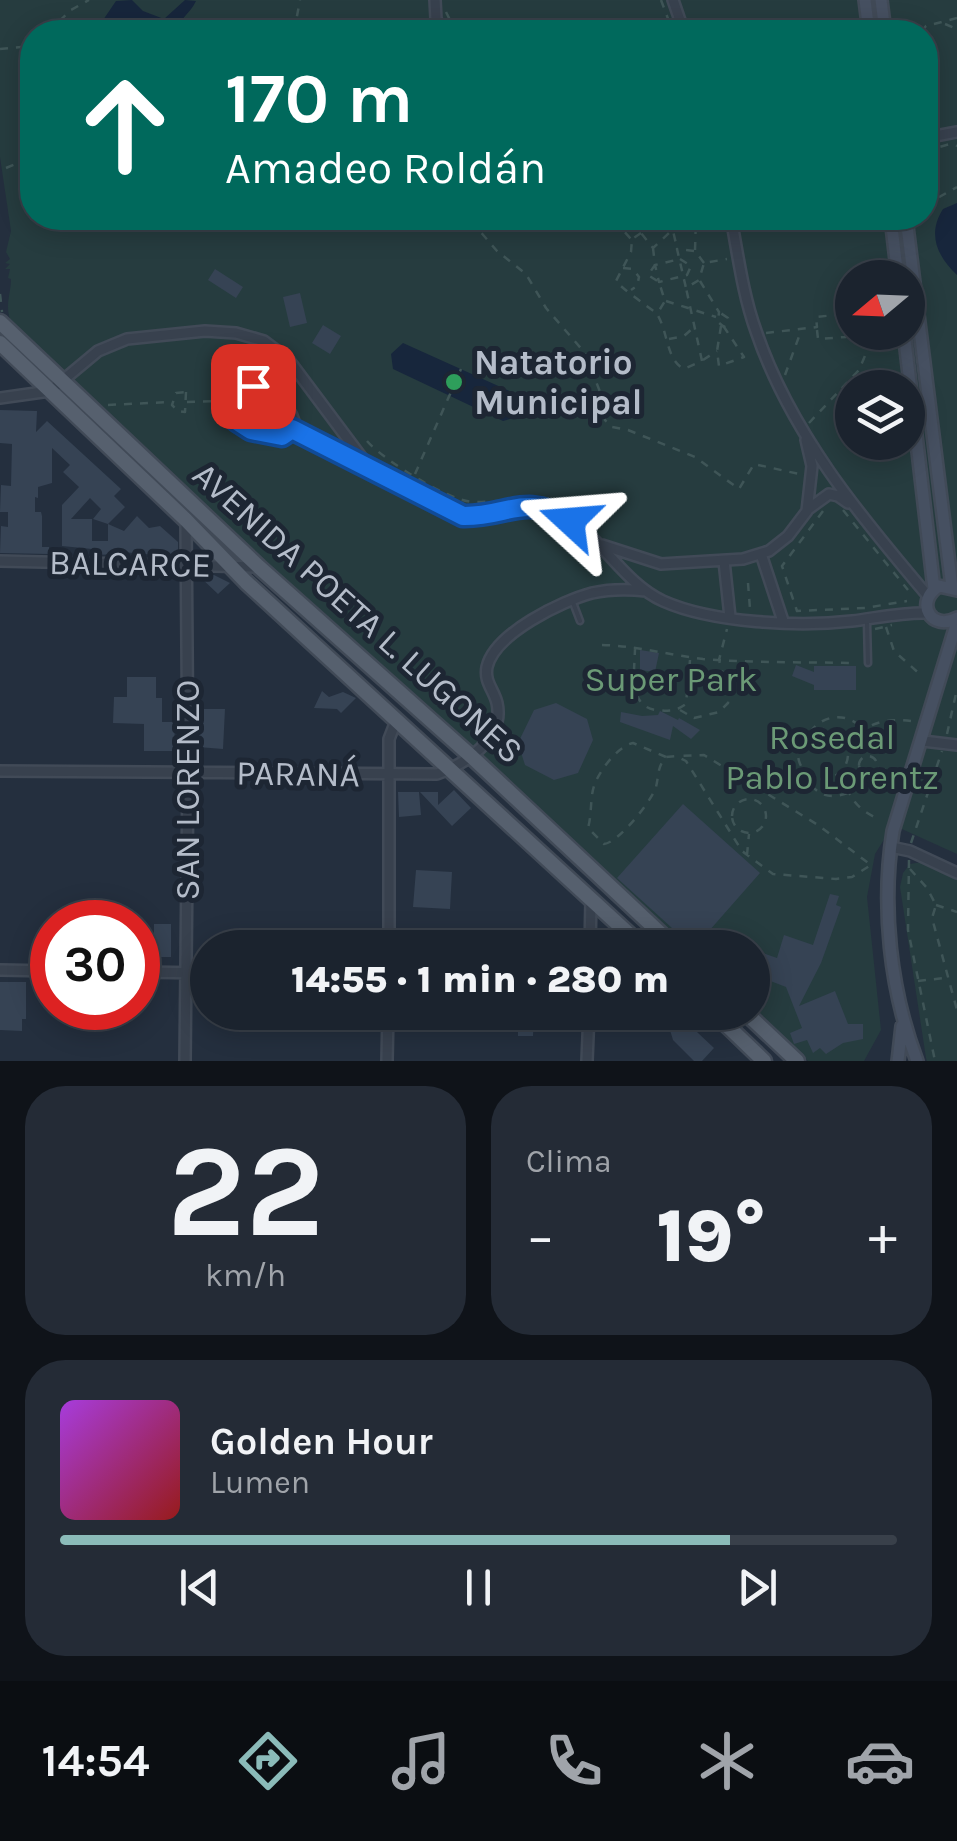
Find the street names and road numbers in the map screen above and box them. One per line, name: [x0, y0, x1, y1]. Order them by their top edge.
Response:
street label: AVENIDA POETA L. LUGONES: [185, 454, 531, 772]
street label: BALCARCE: [48, 542, 212, 586]
street label: SAN LORENZO: [167, 680, 208, 900]
street label: PARANÁ: [236, 752, 360, 796]

